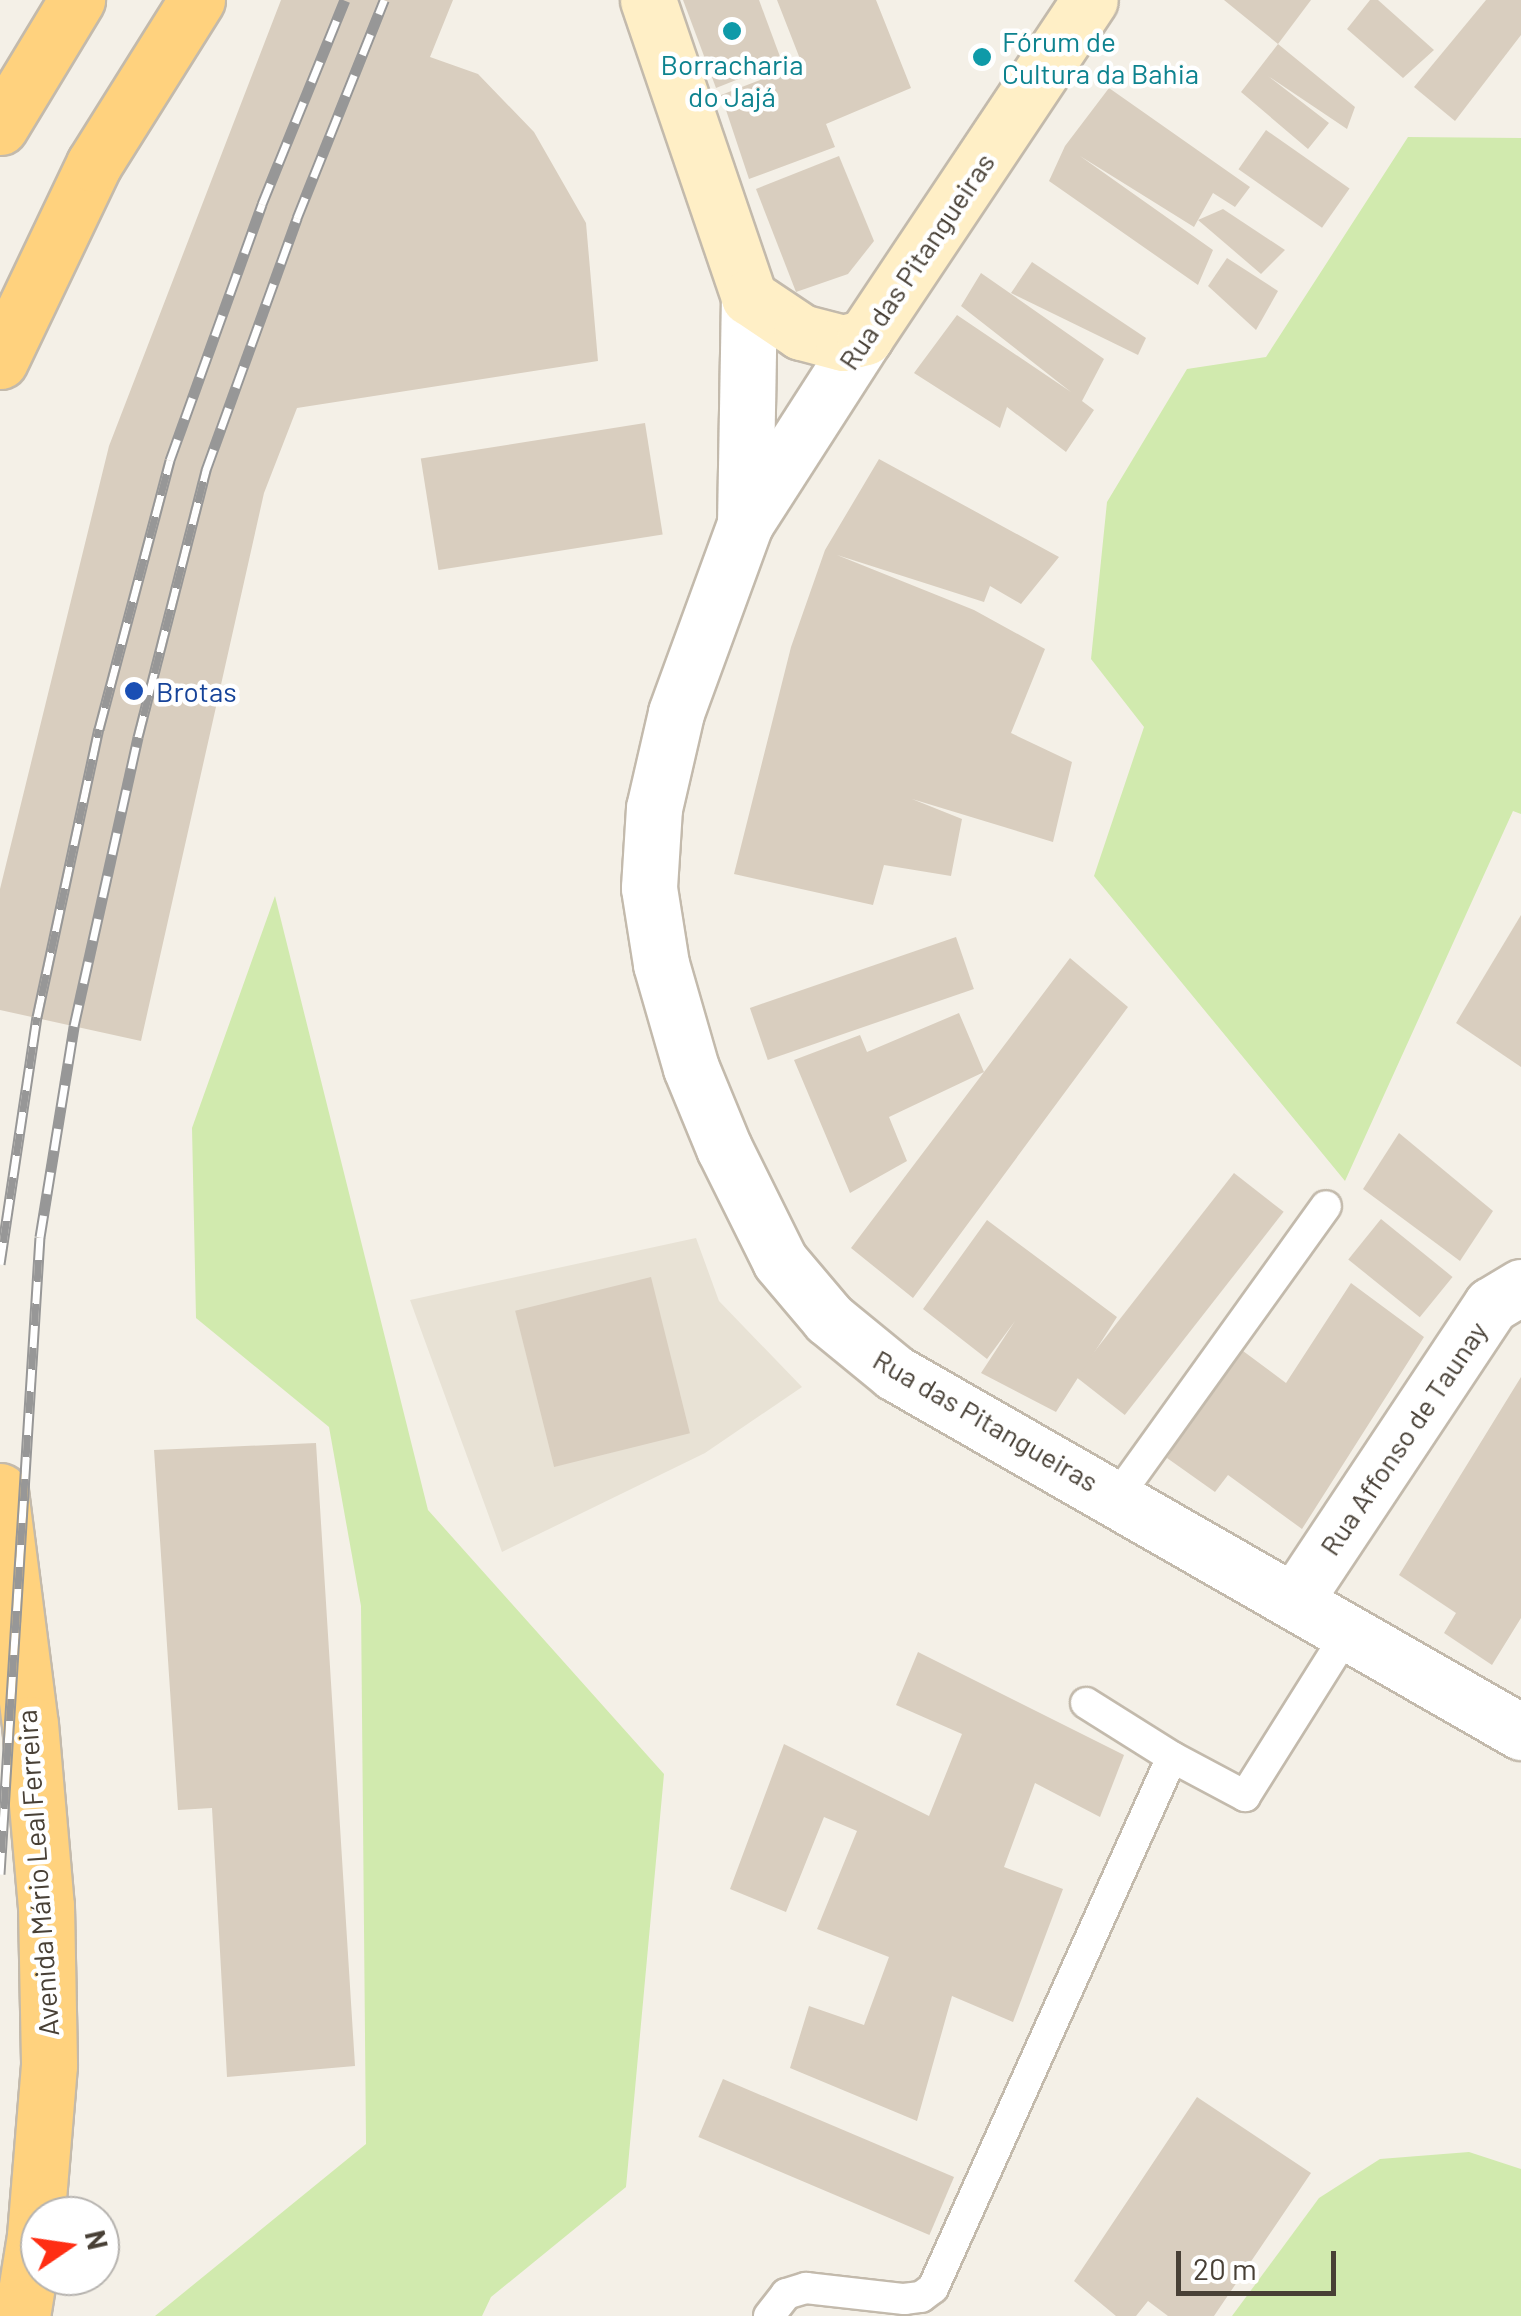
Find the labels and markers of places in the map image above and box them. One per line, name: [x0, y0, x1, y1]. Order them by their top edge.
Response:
marker: Borracharia do Jajá: [721, 20, 743, 42]
place label: Fórum de Cultura da Bahia: [1002, 24, 1199, 90]
marker: Fórum de Cultura da Bahia: [971, 46, 993, 68]
place label: Borracharia do Jajá: [660, 47, 804, 113]
place label: Brotas: [156, 674, 237, 708]
marker: Brotas: [121, 678, 147, 704]

